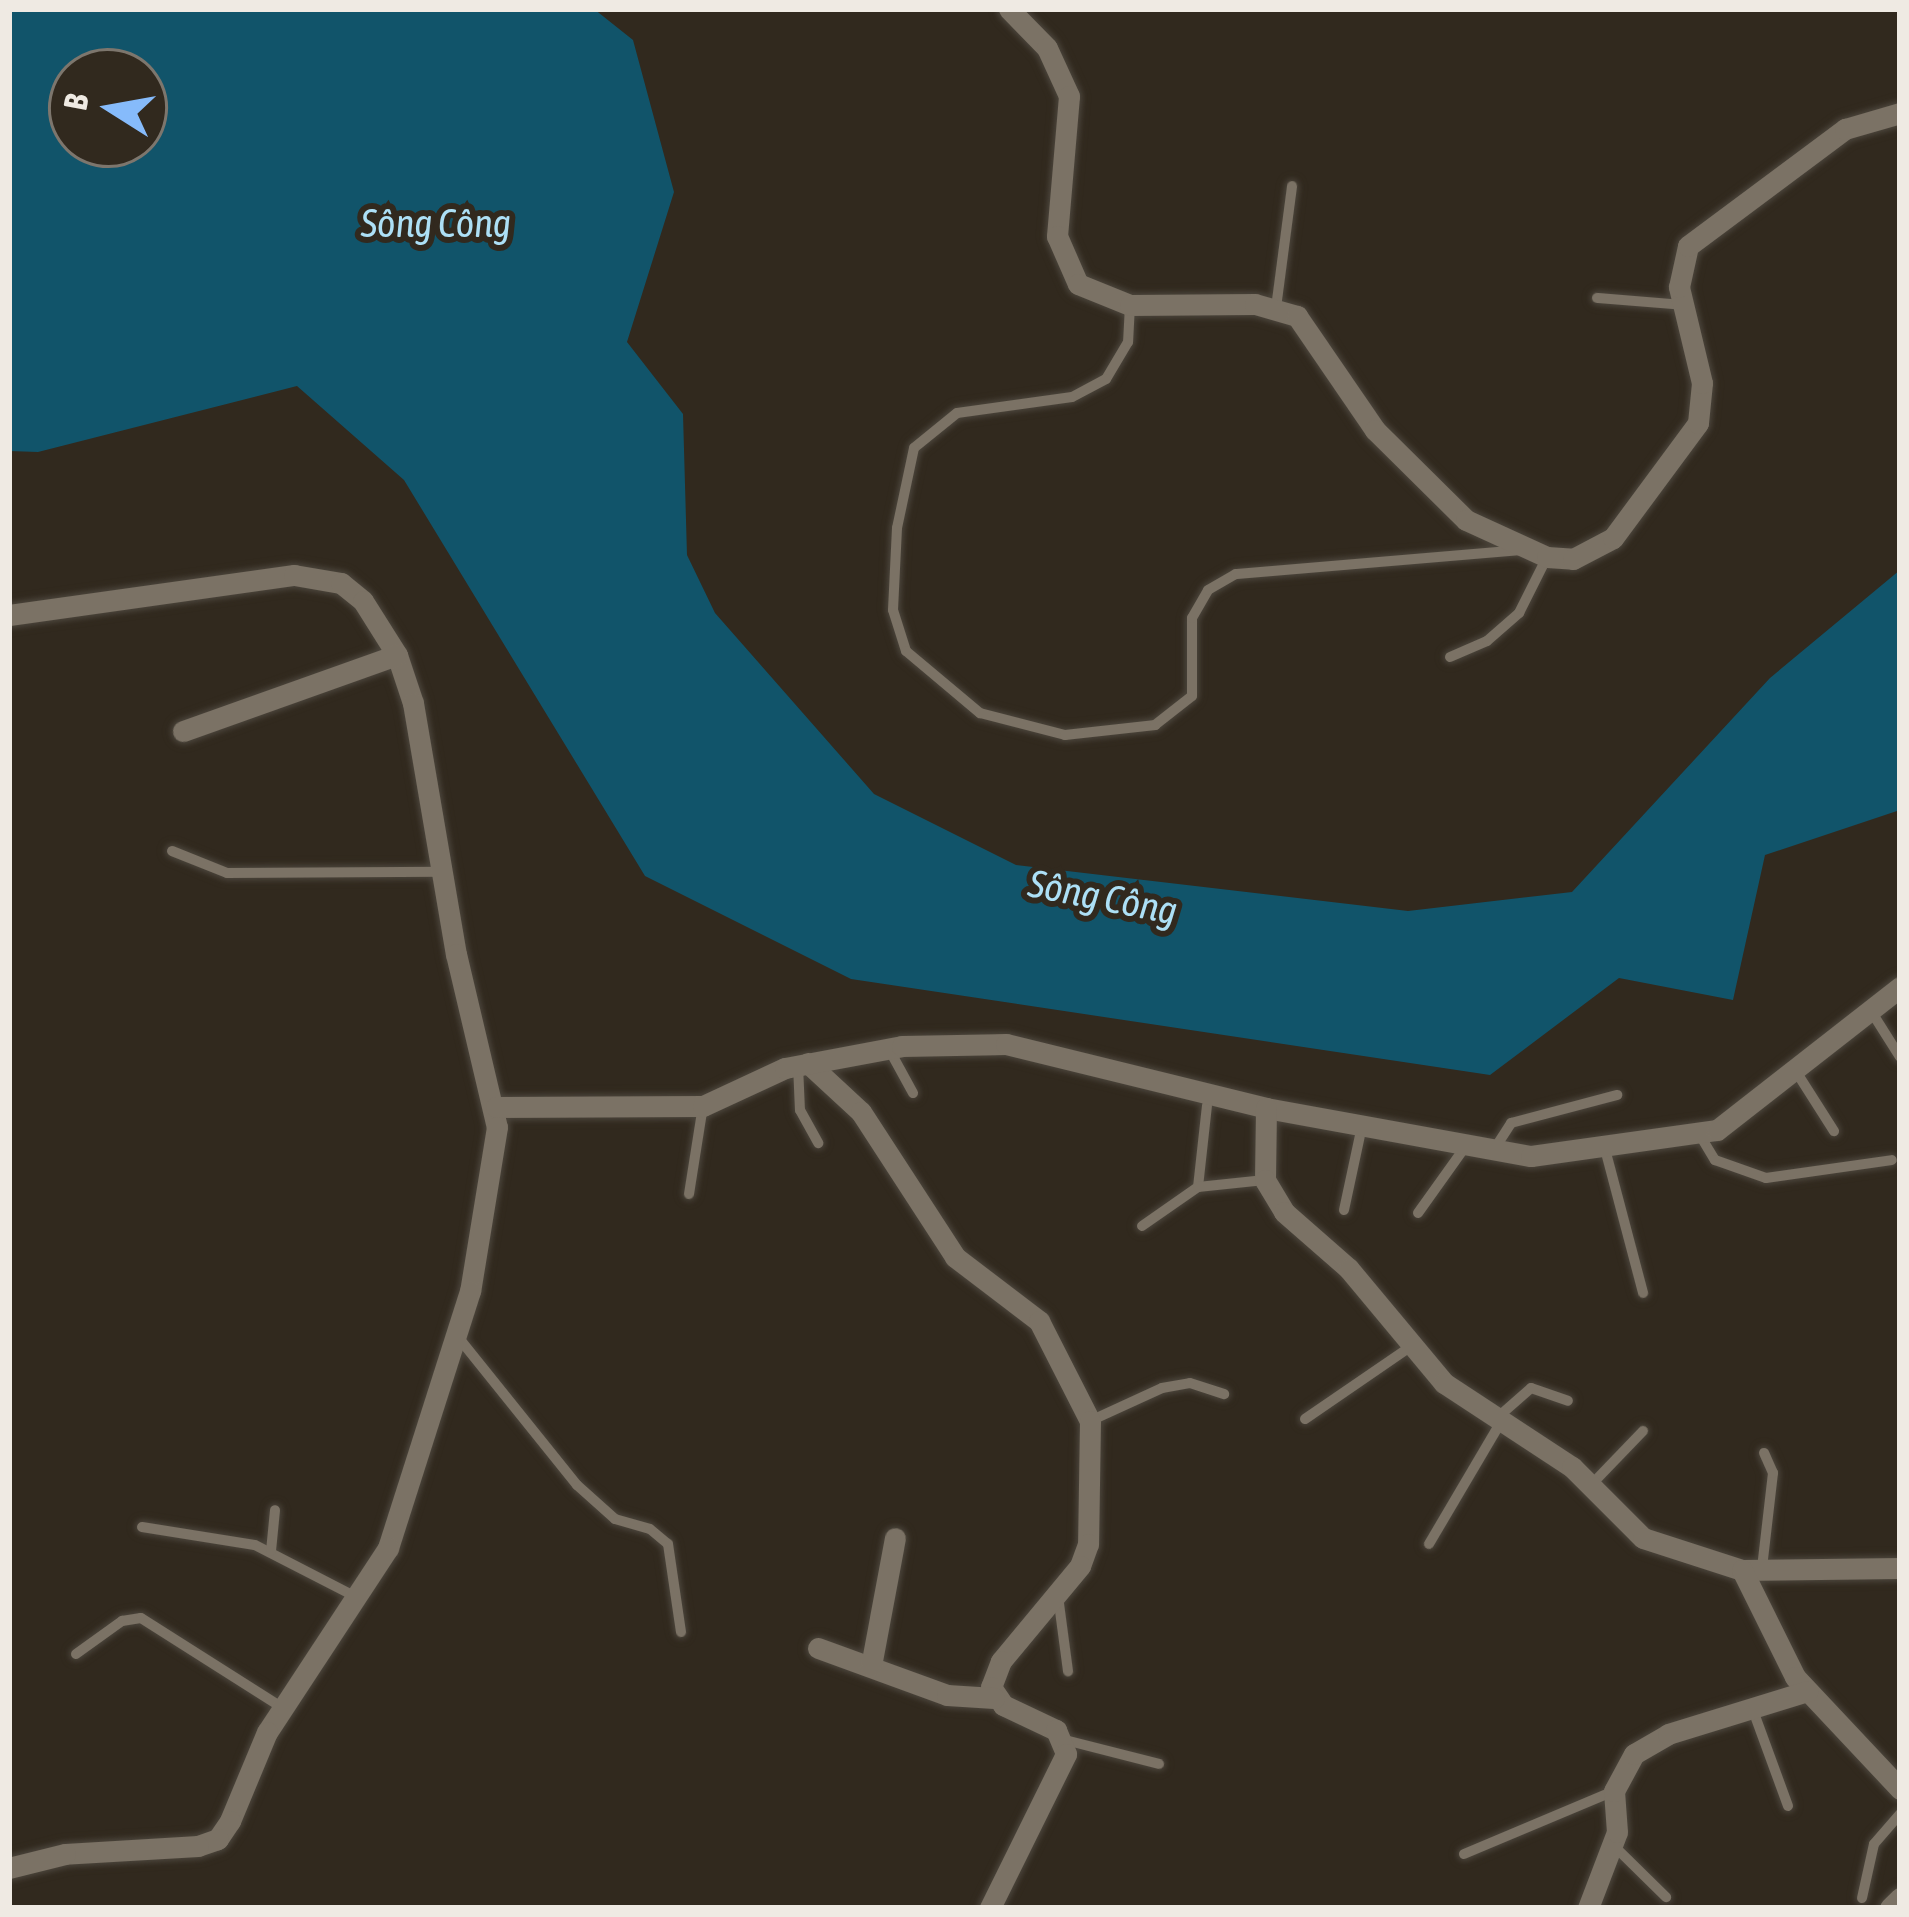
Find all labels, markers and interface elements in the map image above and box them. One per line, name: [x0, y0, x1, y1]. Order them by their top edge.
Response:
north arrow: [48, 48, 168, 168]
text: B: [55, 90, 96, 113]
water label: Sông Công: [361, 200, 511, 246]
water label: Sông Công: [1025, 860, 1181, 934]

